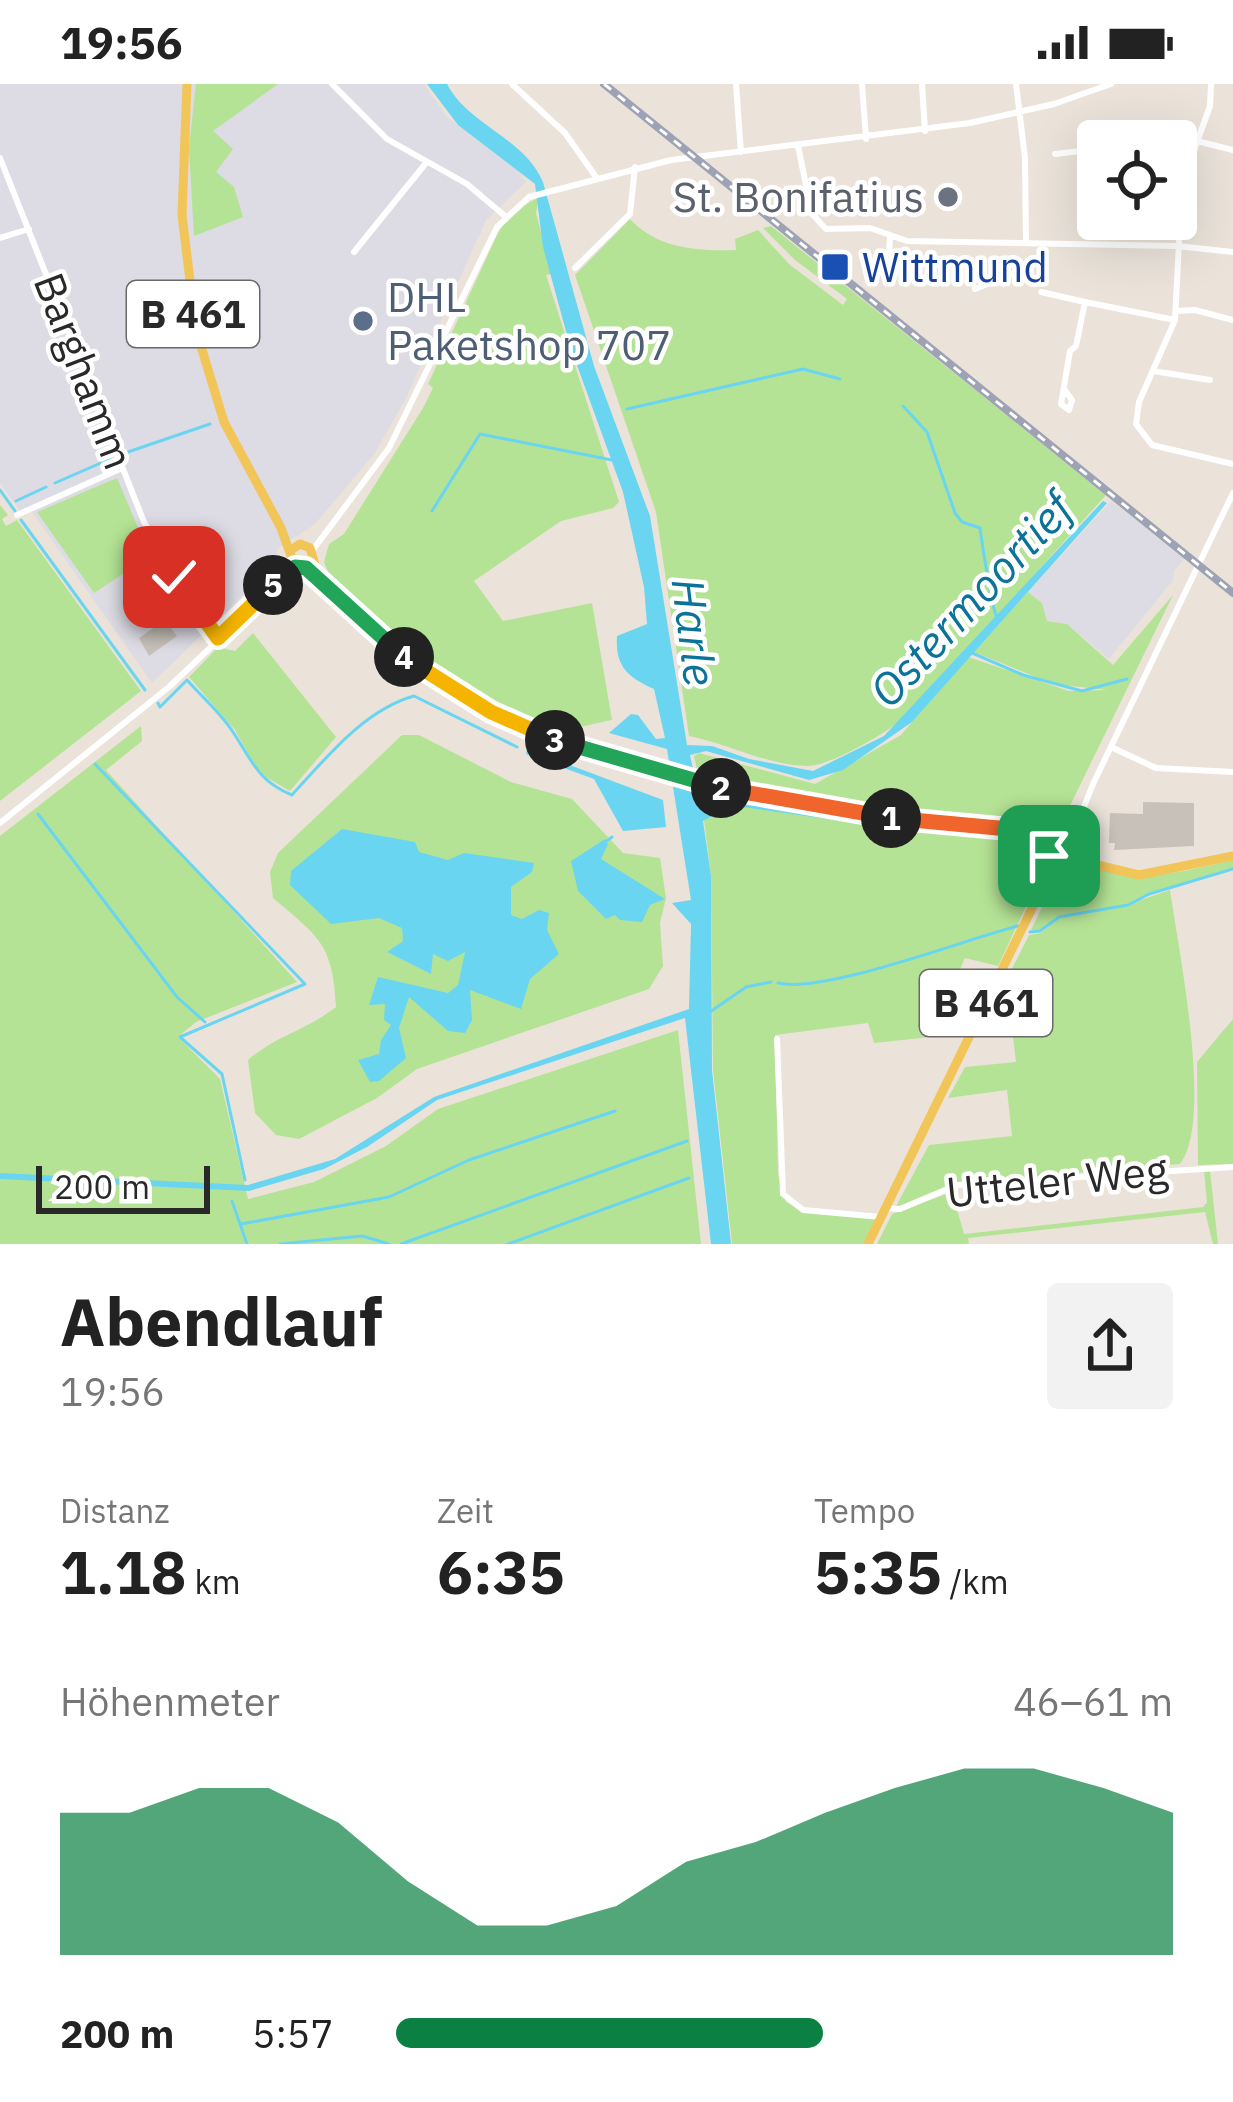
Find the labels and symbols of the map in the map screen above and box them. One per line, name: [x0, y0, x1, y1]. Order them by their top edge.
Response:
place label: St. Bonifatius: [673, 169, 924, 224]
marker: St. Bonifatius: [935, 184, 961, 210]
place label: Wittmund: [862, 239, 1048, 294]
marker: Wittmund: [819, 251, 851, 283]
street label: Barghamm: [22, 265, 147, 477]
place label: DHL Paketshop 707: [387, 269, 671, 372]
road number: B 461: [127, 281, 259, 347]
marker: DHL Paketshop 707: [350, 308, 376, 334]
water label: Ostermoortief: [856, 477, 1087, 719]
pin: [123, 526, 225, 628]
pin: 5: [243, 555, 303, 615]
water label: Harle: [660, 575, 730, 689]
pin: 4: [374, 627, 434, 687]
pin: 3: [525, 710, 585, 770]
pin: 2: [691, 758, 751, 818]
pin: 1: [861, 788, 921, 848]
pin: [998, 805, 1100, 907]
road number: B 461: [920, 970, 1052, 1036]
street label: Utteler Weg: [944, 1142, 1170, 1219]
scale bar: [36, 1160, 210, 1213]

